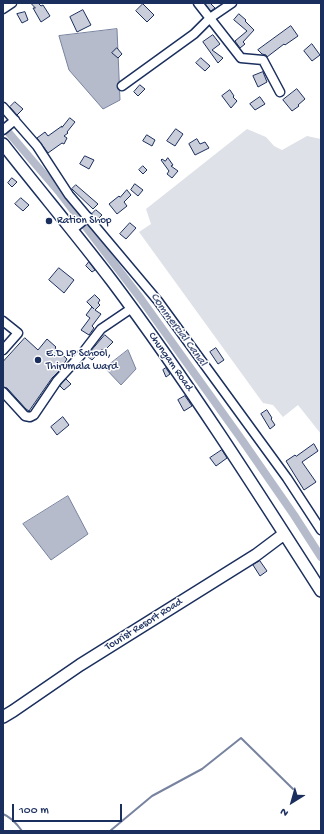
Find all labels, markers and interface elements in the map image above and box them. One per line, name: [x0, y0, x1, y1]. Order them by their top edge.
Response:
place label: Ration Shop: [57, 214, 111, 228]
marker: Ration Shop: [44, 216, 54, 226]
water label: Commercial Canal: [147, 290, 209, 370]
street label: Chungam Road: [145, 330, 195, 394]
place label: E.D LP School, Thirumala ward: [46, 347, 118, 373]
marker: E.D LP School, Thirumala ward: [33, 355, 43, 365]
street label: Tourist Resort Road: [103, 596, 185, 654]
north arrow: [272, 782, 312, 822]
scale bar: [14, 796, 124, 822]
text: 100 m: [19, 804, 49, 818]
text: N: [278, 805, 291, 819]

